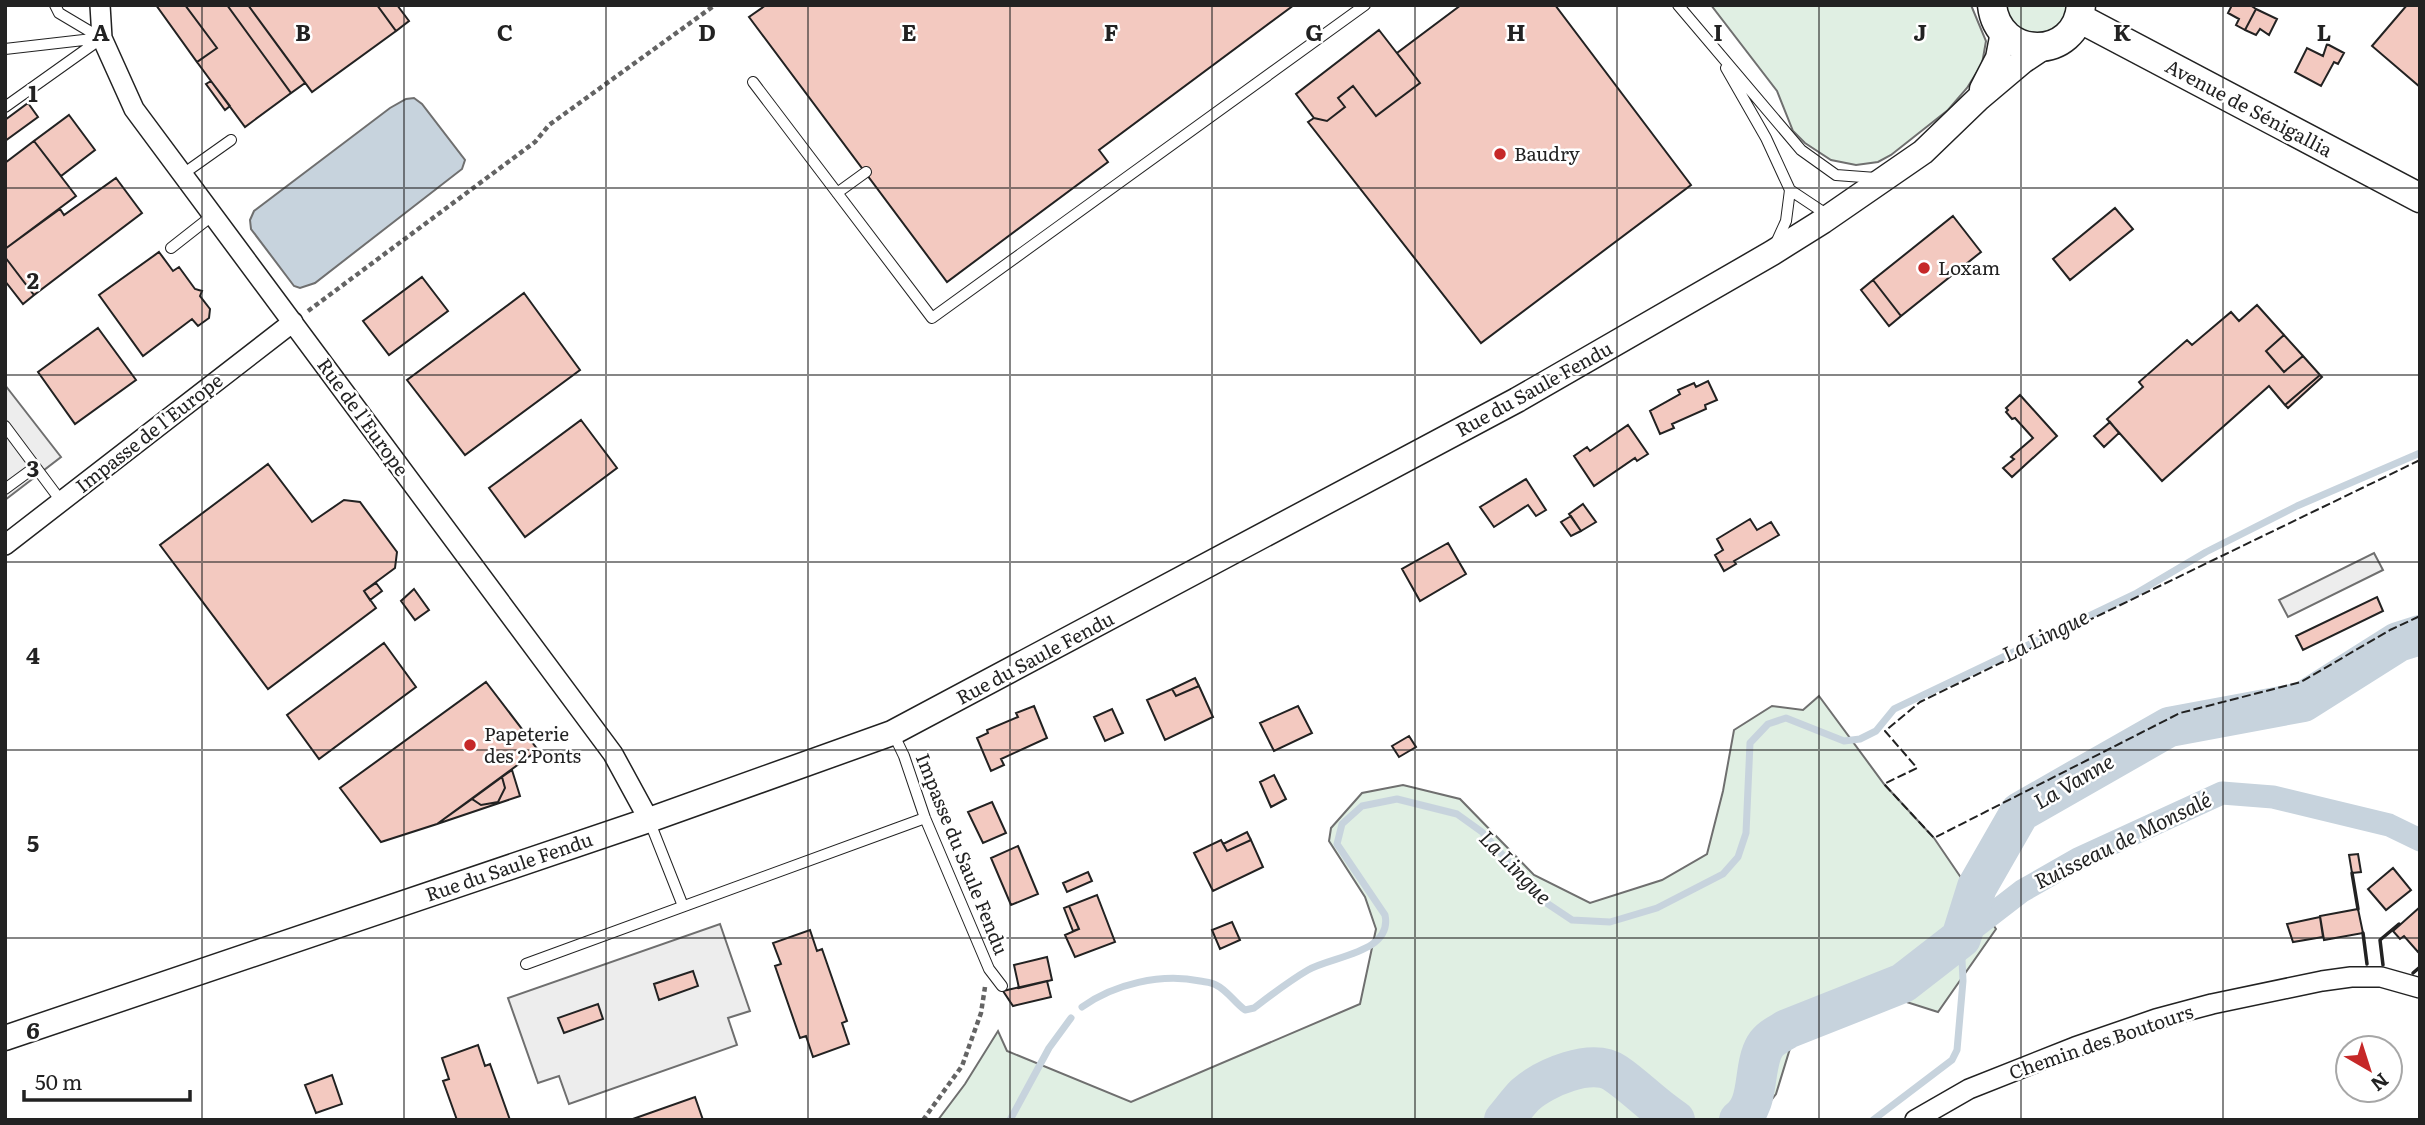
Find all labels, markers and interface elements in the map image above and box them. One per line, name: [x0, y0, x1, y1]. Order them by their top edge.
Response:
text: A: [92, 14, 110, 48]
text: B: [295, 14, 311, 48]
text: C: [497, 14, 513, 48]
text: D: [698, 14, 716, 48]
text: E: [901, 14, 917, 48]
text: F: [1104, 14, 1119, 48]
text: G: [1305, 14, 1323, 48]
text: H: [1506, 14, 1526, 48]
text: I: [1713, 14, 1723, 48]
text: J: [1913, 14, 1927, 48]
text: K: [2113, 14, 2131, 48]
text: L: [2317, 14, 2331, 48]
street label: Avenue de Sénigallia: [2161, 51, 2339, 163]
text: 1: [28, 75, 38, 109]
place label: Baudry: [1514, 139, 1580, 167]
marker: Baudry: [1492, 146, 1508, 162]
place label: Loxam: [1938, 253, 2000, 281]
marker: Loxam: [1916, 260, 1932, 276]
text: 2: [27, 262, 39, 296]
street label: Rue du Saule Fendu: [1450, 333, 1617, 443]
street label: Rue de l'Europe: [311, 352, 416, 481]
street label: Impasse de l'Europe: [69, 366, 228, 499]
text: 3: [27, 450, 39, 484]
water label: La Lingue: [1996, 599, 2093, 668]
street label: Rue du Saule Fendu: [951, 604, 1118, 711]
text: 4: [26, 637, 40, 671]
place label: Papeterie des 2 Ponts: [484, 719, 582, 769]
marker: Papeterie des 2 Ponts: [462, 737, 478, 753]
water label: La Vanne: [2027, 744, 2119, 815]
street label: Impasse du Saule Fendu: [910, 749, 1016, 959]
water label: Ruisseau de Monsalé: [2028, 782, 2216, 895]
water label: La Lingue: [1473, 822, 1560, 910]
street label: Rue du Saule Fendu: [421, 824, 596, 908]
text: 5: [27, 825, 39, 859]
street label: Chemin des Boutours: [2005, 996, 2197, 1086]
text: 6: [26, 1012, 40, 1046]
north arrow: [2334, 1034, 2404, 1104]
scale bar: [24, 1058, 191, 1102]
text: 50 m: [35, 1065, 82, 1096]
text: N: [2365, 1067, 2395, 1099]

